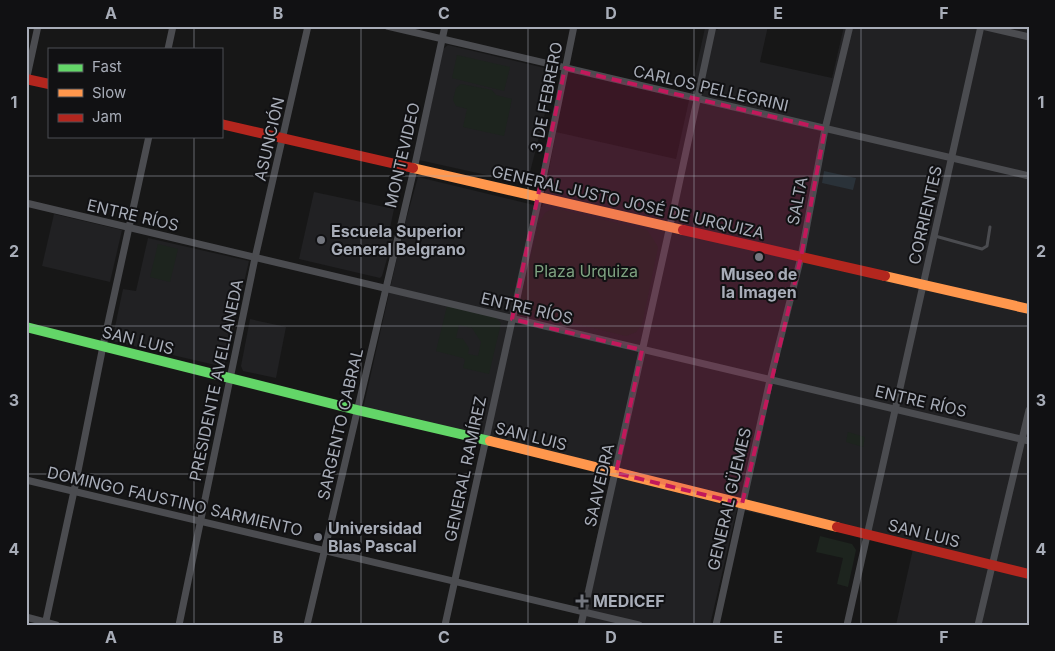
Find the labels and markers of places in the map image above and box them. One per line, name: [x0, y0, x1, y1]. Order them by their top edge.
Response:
place label: Escuela Superior General Belgrano: [331, 221, 466, 259]
marker: Escuela Superior General Belgrano: [315, 234, 327, 246]
marker: Museo de la Imagen: [753, 251, 765, 263]
place label: Museo de la Imagen: [721, 264, 797, 302]
place label: Universidad Blas Pascal: [328, 518, 422, 556]
marker: Universidad Blas Pascal: [312, 531, 324, 543]
place label: MEDICEF: [593, 591, 665, 611]
marker: MEDICEF: [575, 594, 589, 608]

